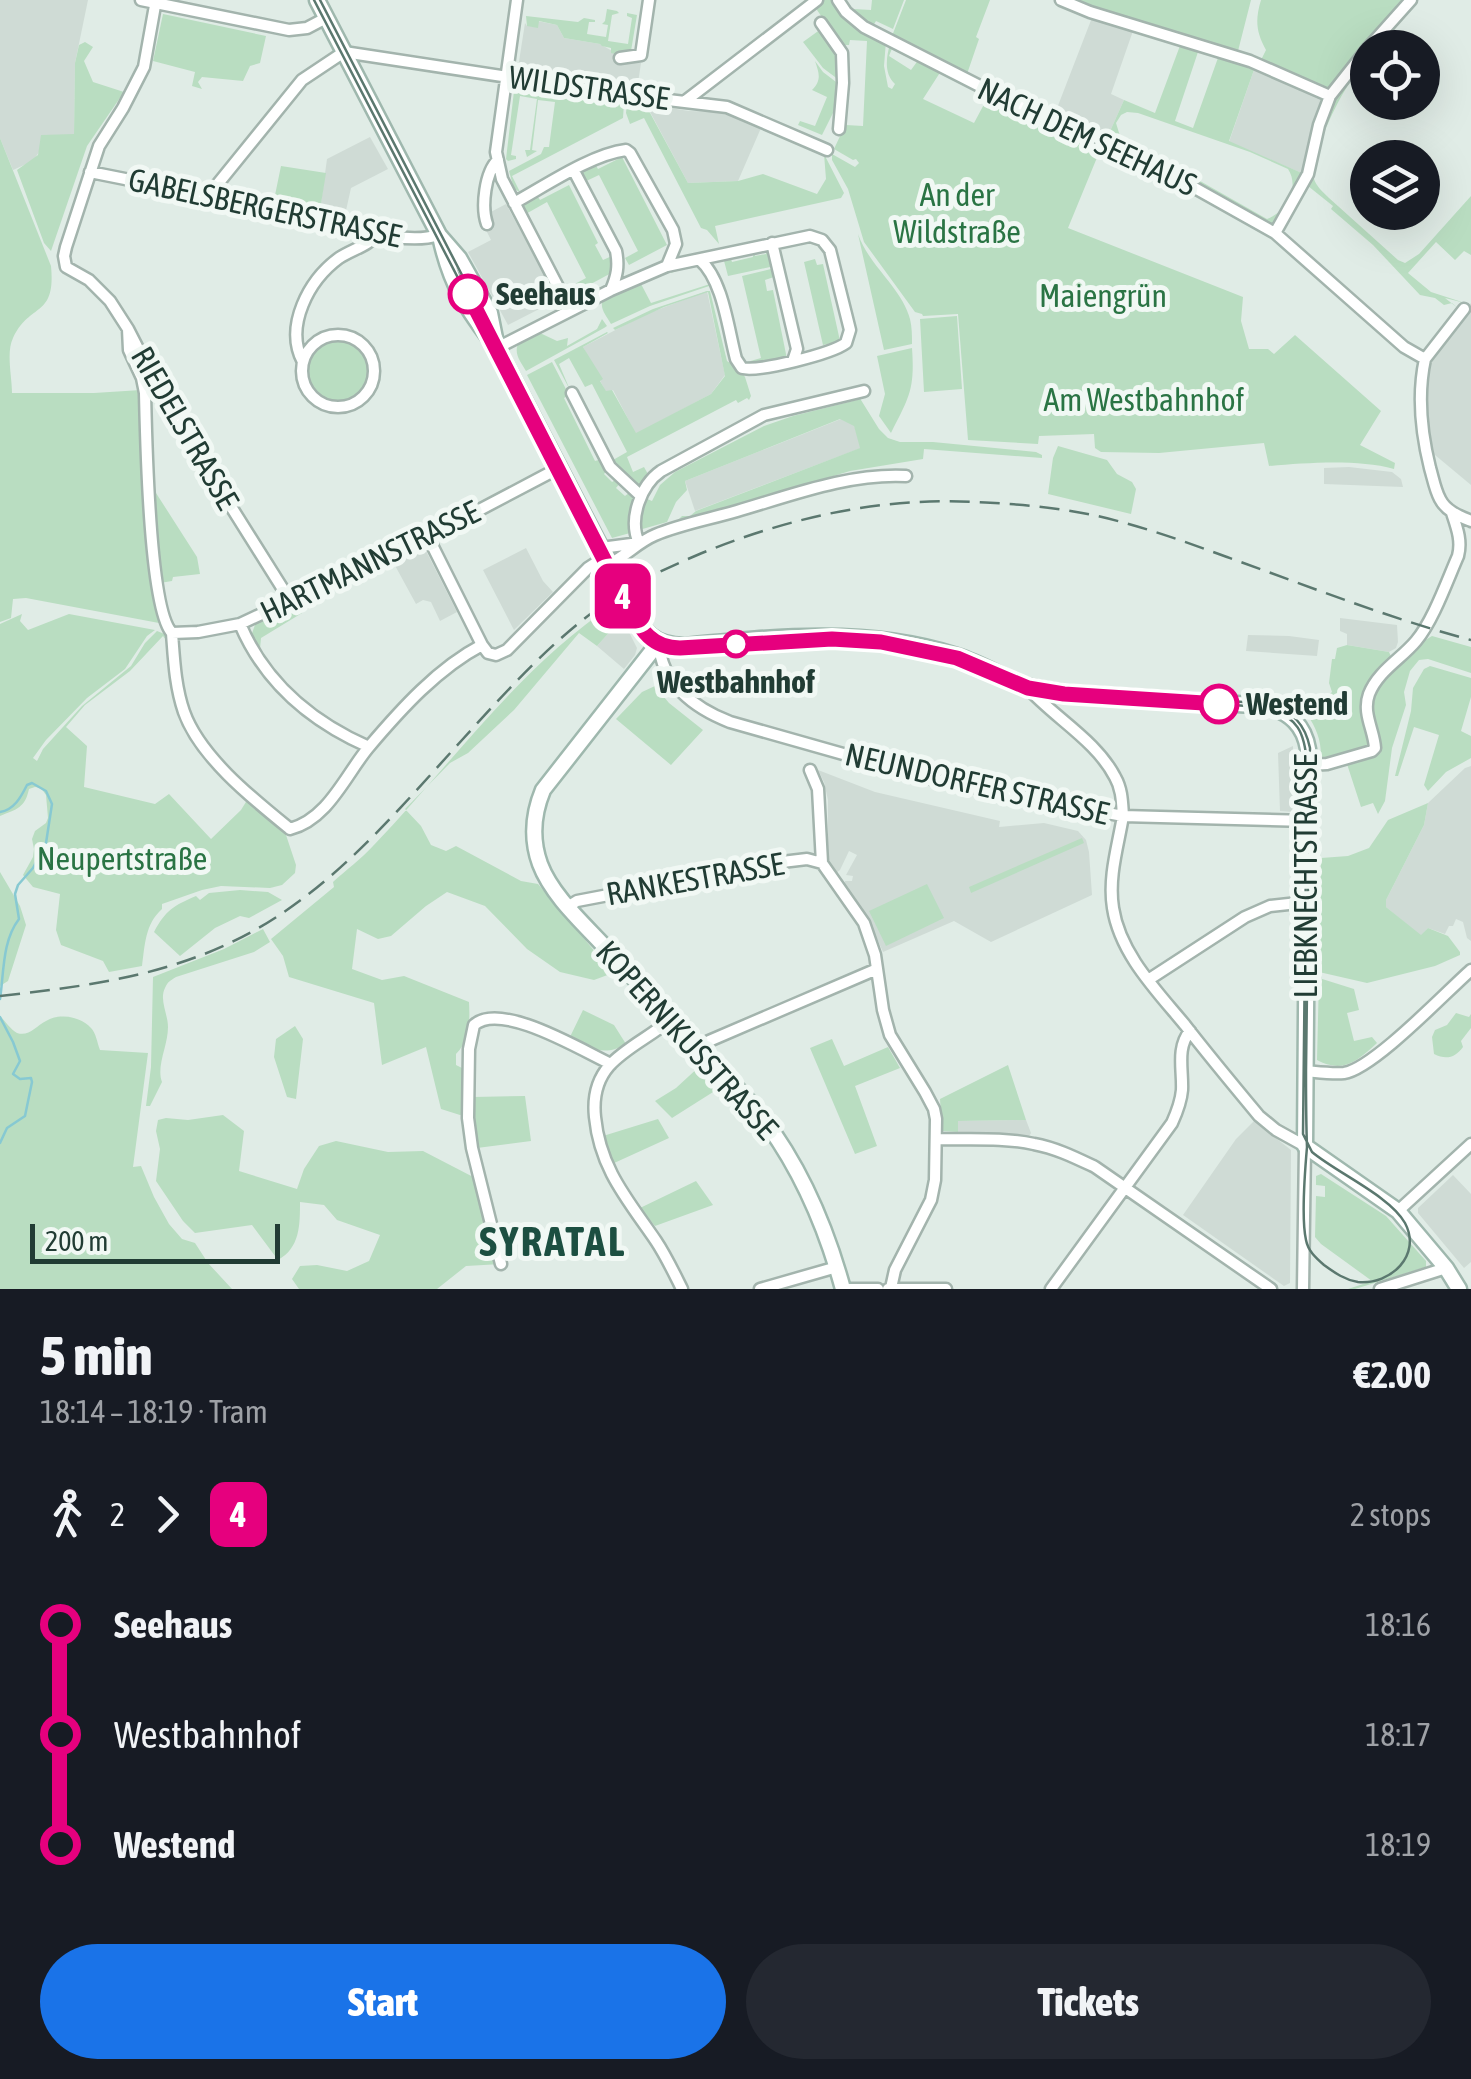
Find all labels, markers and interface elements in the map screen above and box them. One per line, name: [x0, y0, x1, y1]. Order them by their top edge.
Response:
map controls: [1350, 30, 1440, 230]
button: locate: [1350, 30, 1440, 120]
street label: WILDSTRASSE: [507, 58, 672, 117]
street label: NACH DEM SEEHAUS: [972, 70, 1202, 203]
button: layers: [1350, 140, 1440, 230]
street label: GABELSBERGERSTRASSE: [125, 161, 405, 255]
park label: An der Wildstraße: [893, 176, 1021, 250]
marker: Seehaus: [449, 275, 487, 313]
place label: Seehaus: [496, 275, 596, 312]
park label: Maiengrün: [1039, 277, 1167, 314]
street label: RIEDELSTRASSE: [124, 340, 247, 516]
park label: Am Westbahnhof: [1044, 381, 1245, 418]
street label: HARTMANNSTRASSE: [254, 492, 486, 631]
line badge: 4: [590, 564, 656, 628]
text: 4: [615, 576, 631, 616]
marker: Westbahnhof: [723, 631, 749, 657]
place label: Westbahnhof: [656, 663, 816, 700]
marker: Westend: [1200, 685, 1238, 723]
place label: Westend: [1245, 685, 1348, 722]
street label: NEUNDORFER STRASSE: [842, 735, 1113, 832]
street label: LIEBKNECHTSTRASSE: [1287, 754, 1324, 998]
park label: Neupertstraße: [37, 840, 207, 877]
street label: RANKESTRASSE: [603, 845, 787, 912]
street label: KOPERNIKUSSTRASSE: [589, 933, 786, 1146]
district label: SYRATAL: [479, 1217, 627, 1265]
scale bar: [30, 1219, 280, 1264]
text: 200 m: [45, 1225, 108, 1257]
text: 5 min: [40, 1324, 152, 1387]
text: €2.00: [1354, 1353, 1431, 1396]
text: 18:14 – 18:19 · Tram: [40, 1393, 268, 1430]
icon: walk: [40, 1487, 95, 1542]
icon: forward: [140, 1487, 195, 1542]
text: 4: [230, 1494, 247, 1534]
text: 2: [110, 1496, 125, 1533]
text: 2 stops: [1350, 1496, 1431, 1533]
text: Seehaus: [114, 1603, 232, 1646]
text: 18:16: [1365, 1606, 1431, 1643]
text: Westbahnhof: [114, 1713, 301, 1756]
text: 18:17: [1365, 1716, 1431, 1753]
text: Westend: [114, 1823, 235, 1866]
text: 18:19: [1365, 1826, 1431, 1863]
button: Start: [40, 1944, 726, 2059]
button: Tickets: [746, 1944, 1431, 2059]

